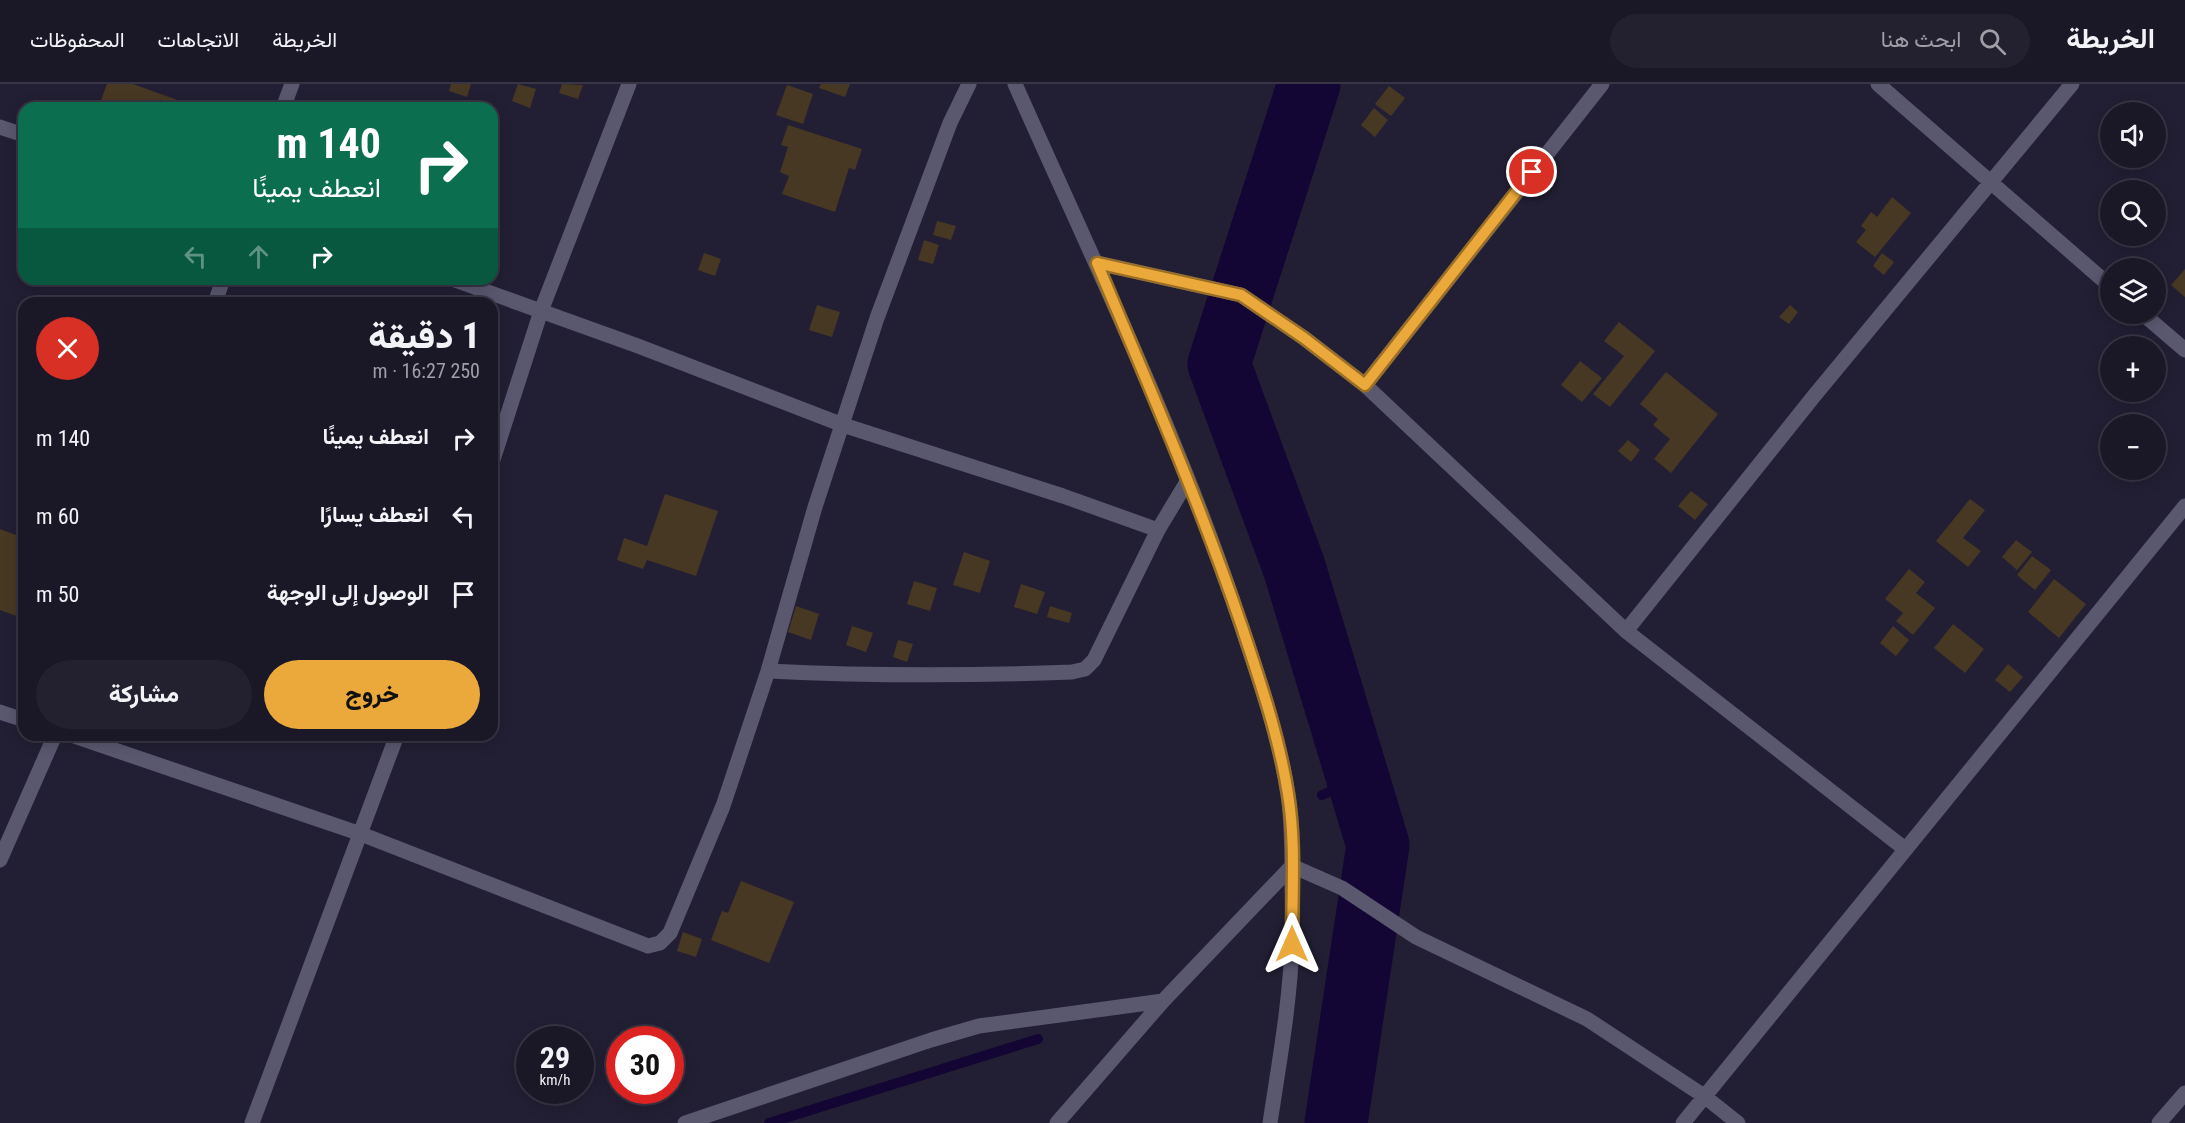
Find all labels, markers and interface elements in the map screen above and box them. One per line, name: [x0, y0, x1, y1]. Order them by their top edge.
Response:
search box: [1610, 14, 2030, 68]
text: الخريطة: [2066, 22, 2155, 55]
icon: search: [1976, 25, 2009, 58]
text: ابحث هنا: [1881, 27, 1961, 52]
text: المحفوظات: [30, 28, 125, 52]
text: الاتجاهات: [158, 28, 239, 52]
text: الخريطة: [272, 28, 337, 52]
map controls: [2100, 102, 2166, 480]
button: sound: [2100, 102, 2166, 168]
text: 140 m: [276, 119, 381, 168]
icon: right: [402, 126, 480, 204]
pin: [1506, 146, 1557, 197]
icon: arrive: [1515, 155, 1548, 188]
text: انعطف يمينًا: [252, 172, 381, 204]
button: search: [2100, 180, 2166, 246]
icon: left: [179, 240, 212, 273]
icon: ahead: [242, 240, 275, 273]
icon: right: [305, 240, 338, 273]
button: layers: [2100, 258, 2166, 324]
text: 1 دقيقة: [368, 315, 480, 357]
button: close: [36, 317, 99, 380]
button: +: [2100, 336, 2166, 402]
text: 250 m · 16:27: [373, 359, 480, 383]
button: −: [2100, 414, 2166, 480]
icon: right: [447, 422, 480, 455]
text: انعطف يمينًا: [323, 424, 429, 449]
text: 140 m: [36, 426, 90, 451]
icon: left: [447, 500, 480, 533]
text: انعطف يسارًا: [320, 502, 429, 527]
text: 60 m: [36, 504, 79, 529]
icon: arrive: [447, 578, 480, 611]
text: الوصول إلى الوجهة: [267, 580, 429, 605]
text: 50 m: [36, 582, 79, 607]
button: مشاركة: [36, 660, 252, 729]
button: خروج: [264, 660, 480, 729]
position arrow: [1260, 912, 1324, 976]
speed limit sign: 30: [606, 1026, 684, 1104]
text: 29: [540, 1040, 570, 1075]
text: km/h: [540, 1071, 570, 1089]

